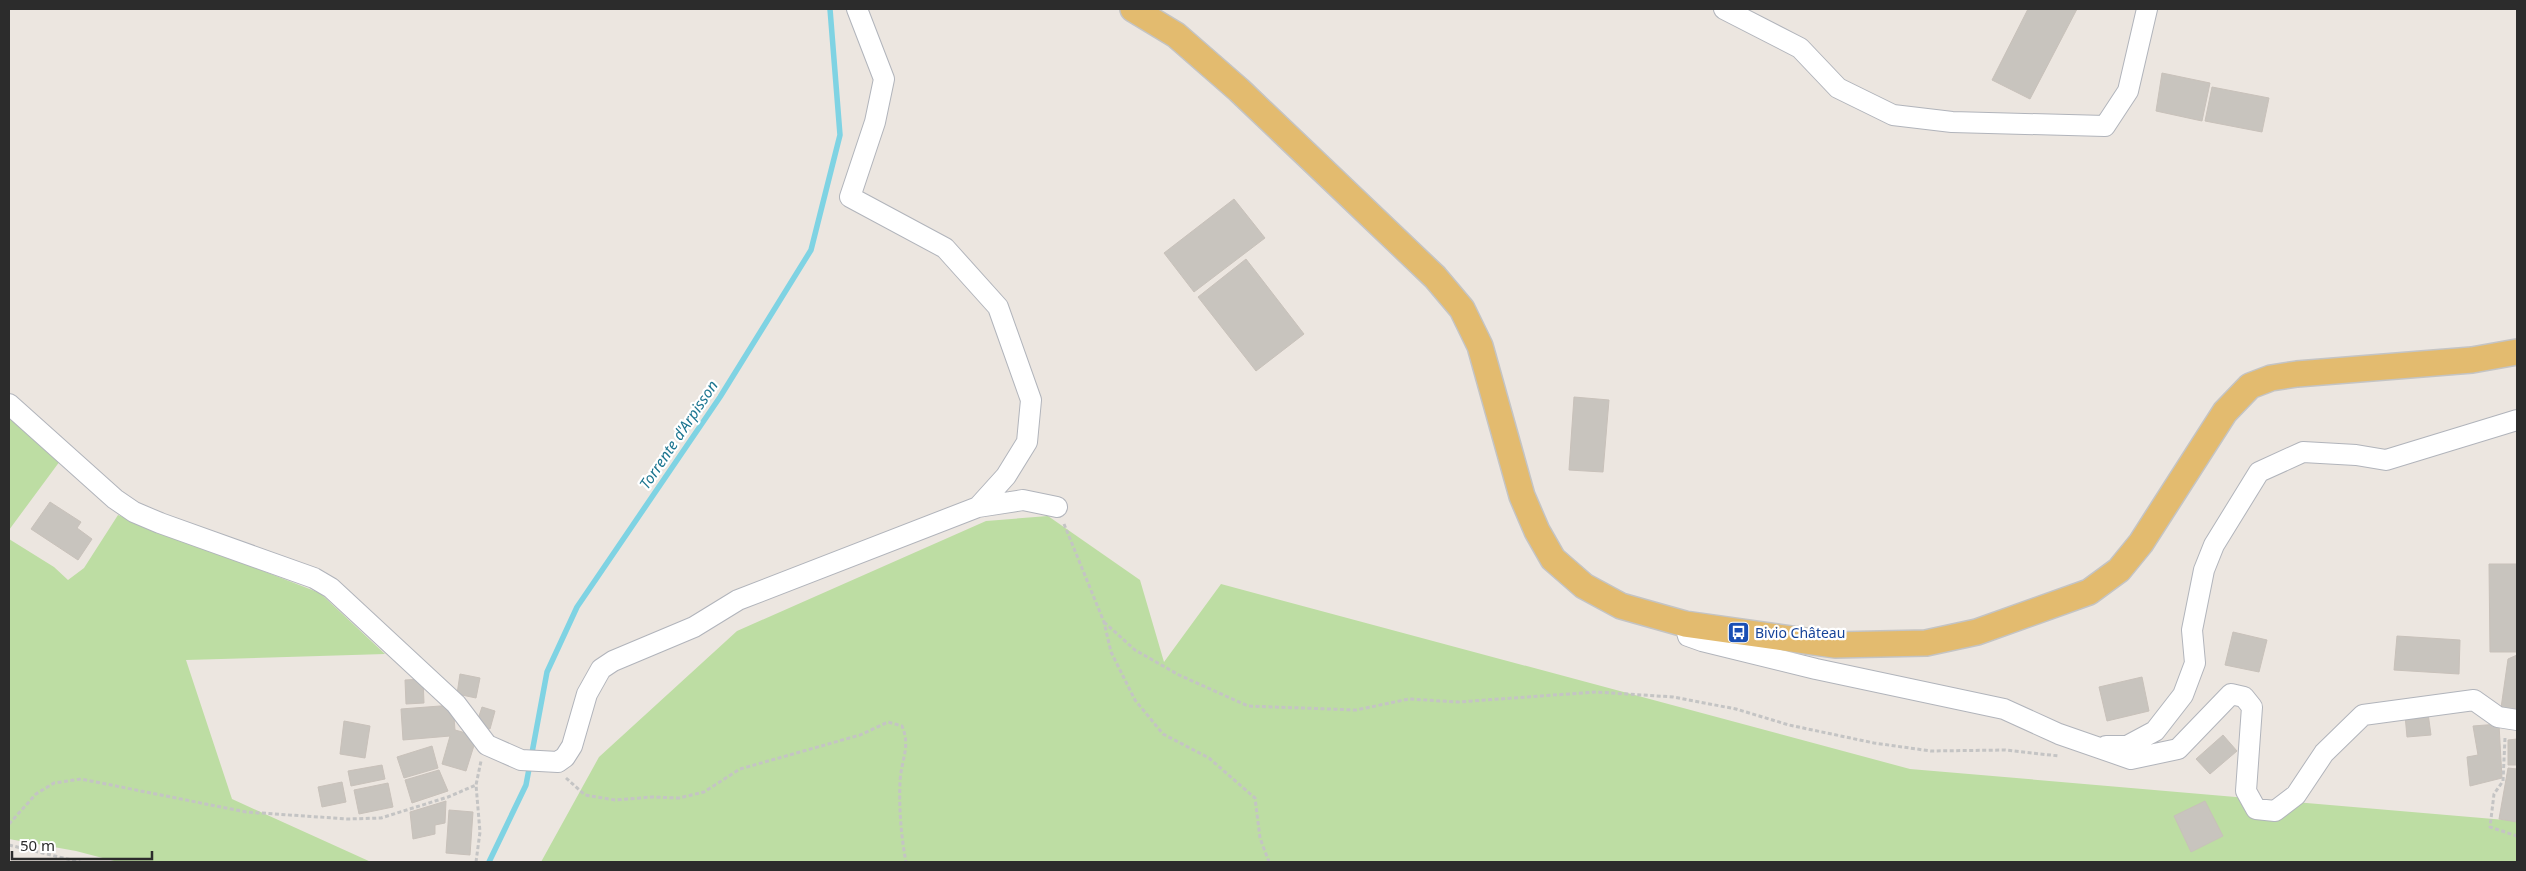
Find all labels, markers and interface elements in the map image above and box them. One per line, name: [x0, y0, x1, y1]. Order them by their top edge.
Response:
water label: Torrente d'Arpisson: [634, 376, 722, 493]
bus stop icon: Bivio Château: [1727, 621, 1751, 645]
place label: Bivio Château: [1755, 623, 1845, 642]
scale bar: [12, 828, 152, 860]
text: 50 m: [20, 835, 55, 855]

